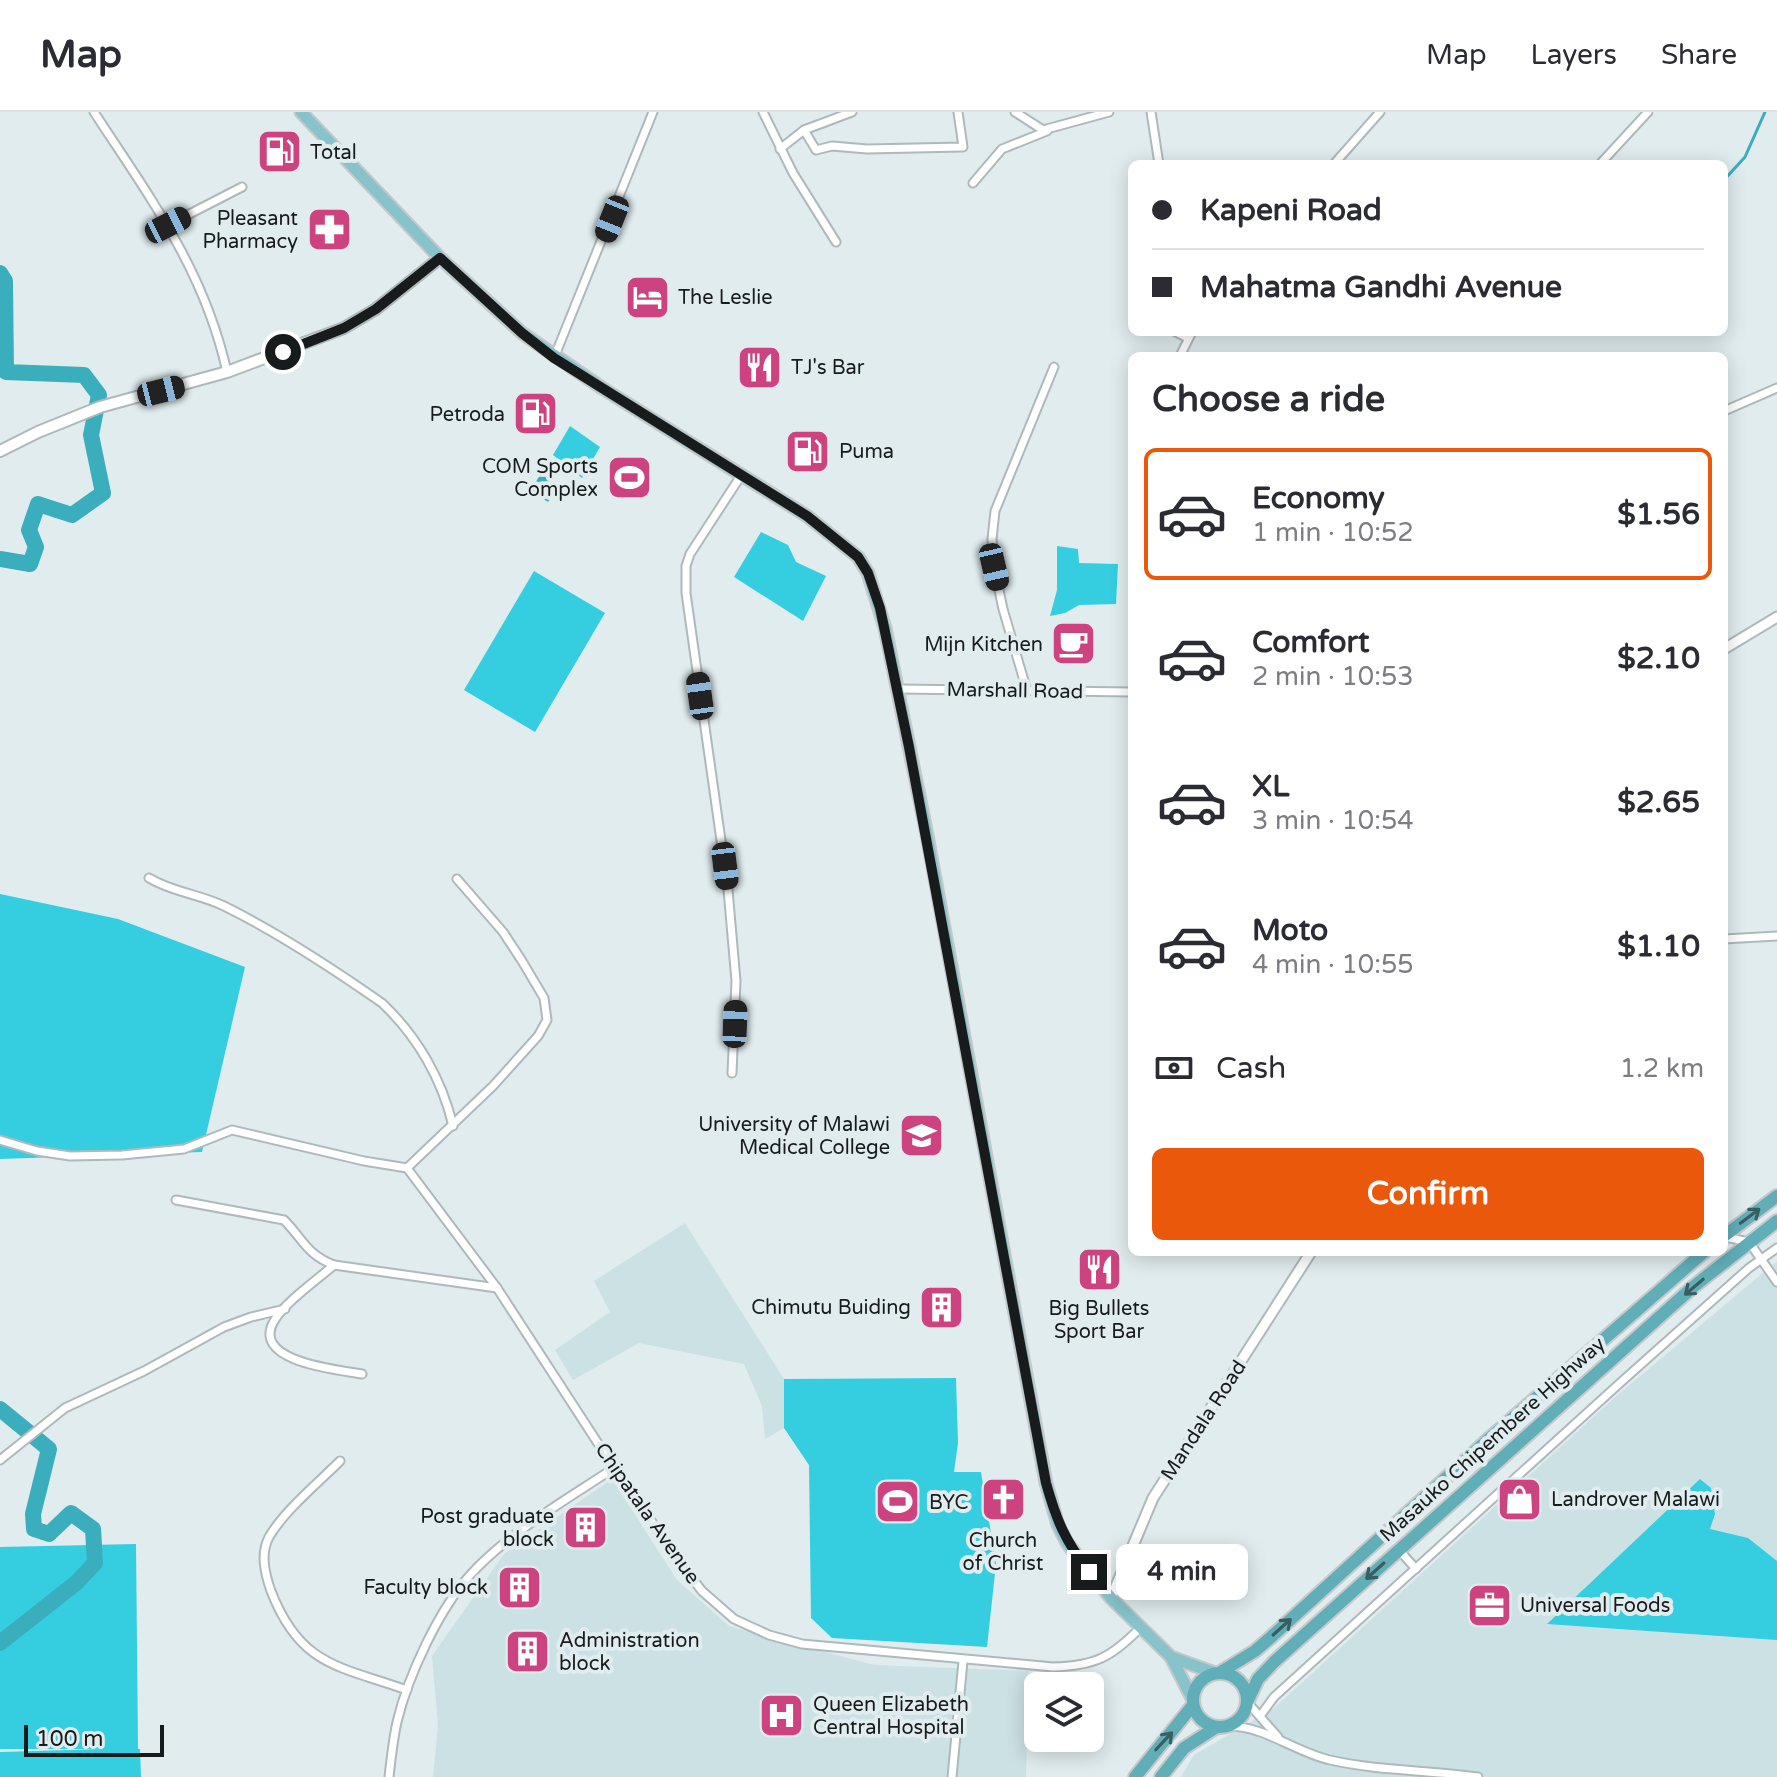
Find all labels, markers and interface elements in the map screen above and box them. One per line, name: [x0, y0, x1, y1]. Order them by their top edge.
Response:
text: Map: [40, 32, 122, 78]
text: Map: [1426, 38, 1487, 72]
text: Layers: [1531, 38, 1617, 72]
text: Share: [1661, 38, 1737, 72]
fuel station icon: Total: [255, 128, 303, 176]
place label: Total: [310, 141, 357, 165]
car: [592, 192, 632, 246]
text: Kapeni Road: [1200, 192, 1382, 229]
car: [141, 203, 195, 247]
pharmacy icon: Pleasant Pharmacy: [305, 205, 353, 253]
place label: Pleasant Pharmacy: [203, 207, 298, 254]
text: Mahatma Gandhi Avenue: [1200, 269, 1562, 306]
hotel icon: The Leslie: [623, 273, 671, 321]
place label: The Leslie: [678, 286, 772, 310]
route start: [265, 334, 301, 370]
restaurant icon: TJ's Bar: [736, 343, 784, 391]
place label: TJ's Bar: [791, 356, 865, 380]
car: [135, 374, 187, 408]
text: Choose a ride: [1152, 378, 1385, 421]
fuel station icon: Petroda: [512, 390, 560, 438]
place label: Petroda: [430, 403, 505, 427]
fuel station icon: Puma: [784, 427, 832, 475]
place label: Puma: [839, 440, 894, 464]
sports icon: COM Sports Complex: [605, 454, 653, 502]
place label: COM Sports Complex: [482, 455, 598, 502]
icon: car: [1156, 478, 1228, 550]
text: Economy: [1252, 480, 1385, 517]
text: $1.56: [1617, 496, 1700, 533]
text: 1 min · 10:52: [1252, 517, 1414, 548]
car: [977, 541, 1011, 593]
cafe icon: Mijn Kitchen: [1050, 620, 1098, 668]
icon: car: [1156, 622, 1228, 694]
text: Comfort: [1252, 624, 1370, 661]
place label: Mijn Kitchen: [924, 633, 1043, 657]
text: $2.10: [1617, 640, 1700, 677]
text: 2 min · 10:53: [1252, 661, 1414, 692]
car: [685, 671, 715, 721]
street label: Marshall Road: [946, 678, 1084, 704]
icon: car: [1156, 766, 1228, 838]
text: XL: [1252, 768, 1289, 805]
text: $2.65: [1617, 784, 1700, 821]
text: 3 min · 10:54: [1252, 805, 1414, 836]
car: [710, 841, 740, 891]
icon: car: [1156, 910, 1228, 982]
text: Moto: [1252, 912, 1328, 949]
text: $1.10: [1617, 928, 1700, 965]
text: 4 min · 10:55: [1252, 949, 1414, 980]
car: [722, 1000, 748, 1048]
icon: cash: [1152, 1046, 1196, 1090]
text: Cash: [1216, 1050, 1286, 1087]
text: 1.2 km: [1620, 1053, 1704, 1084]
school or university icon: University of Malawi Medical College: [897, 1111, 945, 1159]
place label: University of Malawi Medical College: [698, 1113, 890, 1160]
button: Confirm: [1152, 1148, 1704, 1240]
one-way arrow: [1739, 1208, 1761, 1225]
restaurant icon: Big Bullets Sport Bar: [1075, 1245, 1123, 1293]
one-way arrow: [1684, 1277, 1705, 1295]
building icon: Chimutu Buiding: [918, 1283, 966, 1331]
place label: Chimutu Buiding: [751, 1296, 911, 1320]
place label: Big Bullets Sport Bar: [1049, 1297, 1149, 1344]
street label: Masauko Chipembere Highway: [1375, 1332, 1610, 1547]
street label: Mandala Road: [1156, 1356, 1252, 1485]
street label: Chipatala Avenue: [590, 1438, 705, 1589]
shop icon: Landrover Malawi: [1496, 1475, 1544, 1523]
church icon: Church of Christ: [979, 1476, 1027, 1524]
sports icon: BYC: [874, 1478, 922, 1526]
place label: Landrover Malawi: [1551, 1488, 1720, 1512]
place label: BYC: [929, 1491, 968, 1515]
building icon: Post graduate block: [561, 1503, 609, 1551]
place label: Post graduate block: [420, 1505, 554, 1552]
place label: Church of Christ: [963, 1529, 1044, 1576]
callout: 4 min: [1117, 1544, 1249, 1600]
route end: [1071, 1554, 1107, 1590]
text: 4 min: [1147, 1556, 1217, 1587]
one-way arrow: [1365, 1562, 1385, 1580]
building icon: Faculty block: [495, 1563, 543, 1611]
place label: Faculty block: [364, 1576, 488, 1600]
office icon: Universal Foods: [1465, 1581, 1513, 1629]
place label: Universal Foods: [1520, 1594, 1670, 1618]
one-way arrow: [1271, 1618, 1292, 1637]
building icon: Administration block: [504, 1628, 552, 1676]
place label: Administration block: [559, 1629, 700, 1676]
map controls: [1024, 1672, 1104, 1752]
button: layers: [1024, 1672, 1104, 1752]
hospital icon: Queen Elizabeth Central Hospital: [758, 1691, 806, 1739]
place label: Queen Elizabeth Central Hospital: [813, 1693, 969, 1740]
scale bar: [24, 1721, 164, 1757]
text: 100 m: [36, 1726, 103, 1752]
one-way arrow: [1154, 1732, 1173, 1752]

